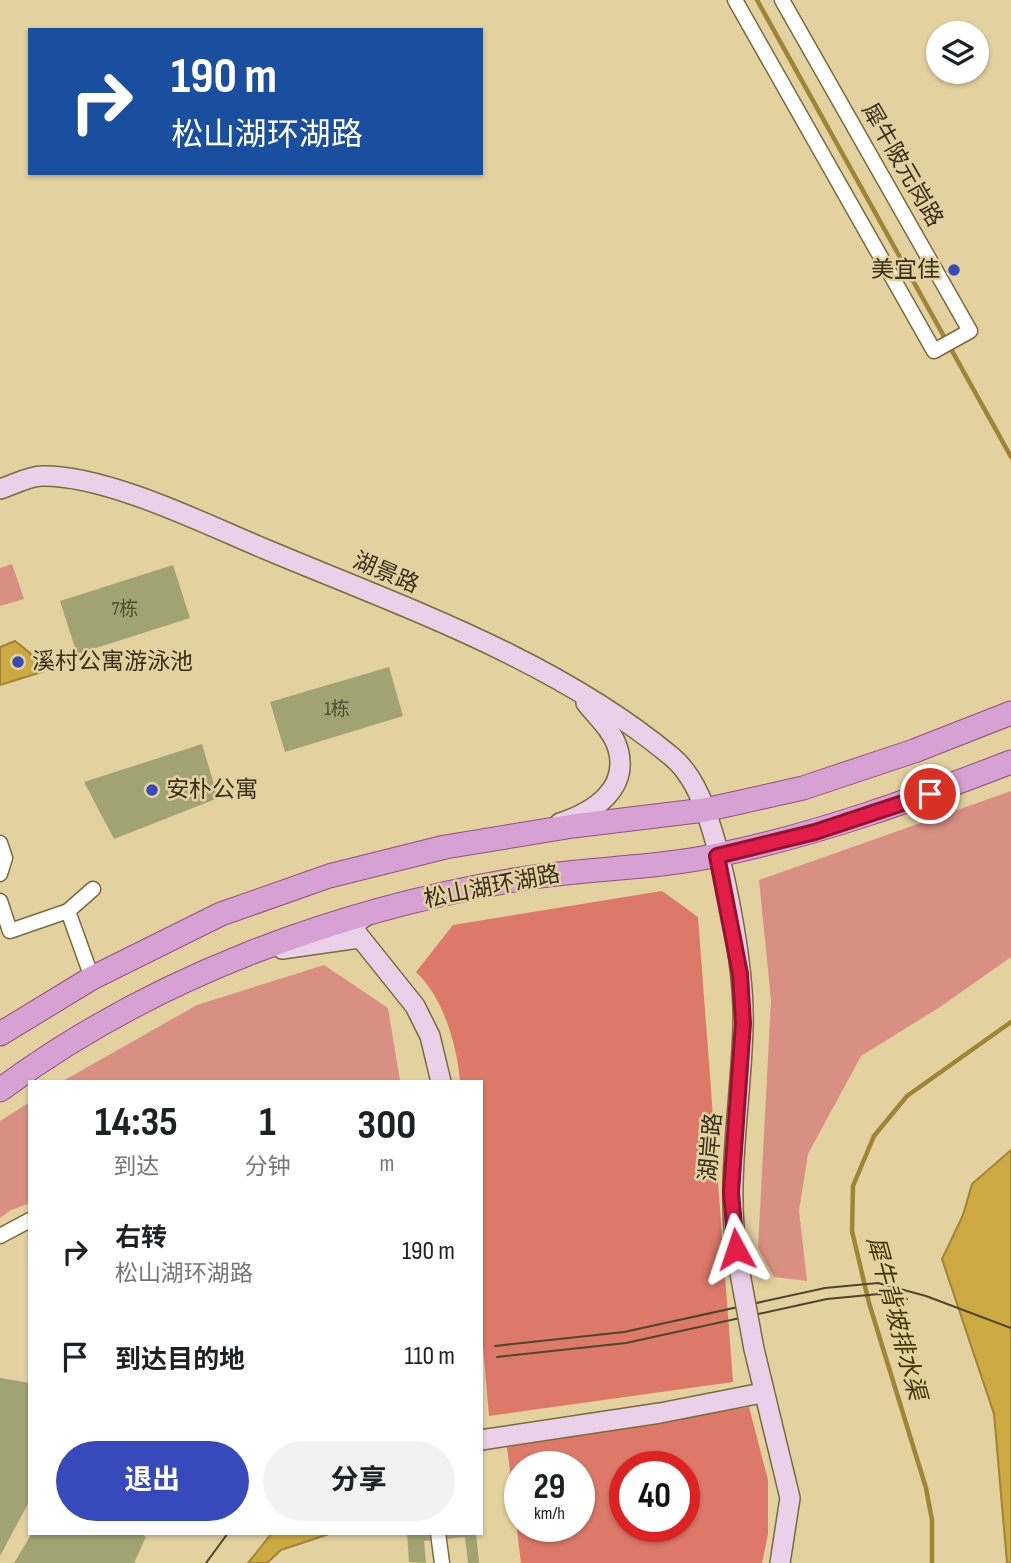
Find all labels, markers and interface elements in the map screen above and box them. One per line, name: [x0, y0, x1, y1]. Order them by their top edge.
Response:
map controls: [926, 21, 989, 84]
button: layers: [926, 21, 989, 84]
text: 190 m: [171, 48, 277, 107]
icon: right: [56, 56, 147, 147]
street label: 犀牛陂元岗路: [855, 98, 949, 232]
text: 松山湖环湖路: [171, 116, 363, 155]
place label: 美宜佳: [871, 256, 940, 284]
marker: 美宜佳: [946, 262, 962, 278]
street label: 湖景路: [349, 547, 423, 599]
house number: 7栋: [112, 598, 138, 621]
place label: 溪村公寓游泳池: [32, 648, 193, 676]
marker: 溪村公寓游泳池: [10, 654, 26, 670]
house number: 1栋: [324, 698, 350, 721]
pin: [900, 764, 960, 824]
icon: arrive: [911, 775, 949, 813]
place label: 安朴公寓: [166, 776, 258, 804]
marker: 安朴公寓: [144, 782, 160, 798]
street label: 松山湖环湖路: [422, 860, 562, 914]
text: 14:35: [95, 1097, 178, 1148]
text: 1: [259, 1097, 276, 1148]
text: 300: [357, 1100, 416, 1151]
street label: 湖岸路: [694, 1111, 728, 1183]
text: m: [379, 1150, 394, 1178]
text: 到达: [113, 1153, 159, 1181]
text: 分钟: [245, 1153, 291, 1181]
position arrow: [699, 1212, 773, 1286]
text: 右转: [115, 1223, 167, 1254]
icon: right: [56, 1233, 94, 1271]
water label: 犀牛背坡排水渠: [860, 1233, 933, 1406]
text: 190 m: [402, 1236, 455, 1267]
text: 松山湖环湖路: [115, 1260, 253, 1288]
icon: arrive: [56, 1338, 94, 1376]
text: 110 m: [404, 1341, 455, 1372]
text: 到达目的地: [115, 1345, 245, 1376]
button: 退出: [56, 1441, 249, 1521]
button: 分享: [263, 1441, 455, 1521]
speed limit sign: 40: [609, 1451, 700, 1542]
text: 29: [534, 1466, 565, 1509]
text: km/h: [534, 1503, 565, 1524]

